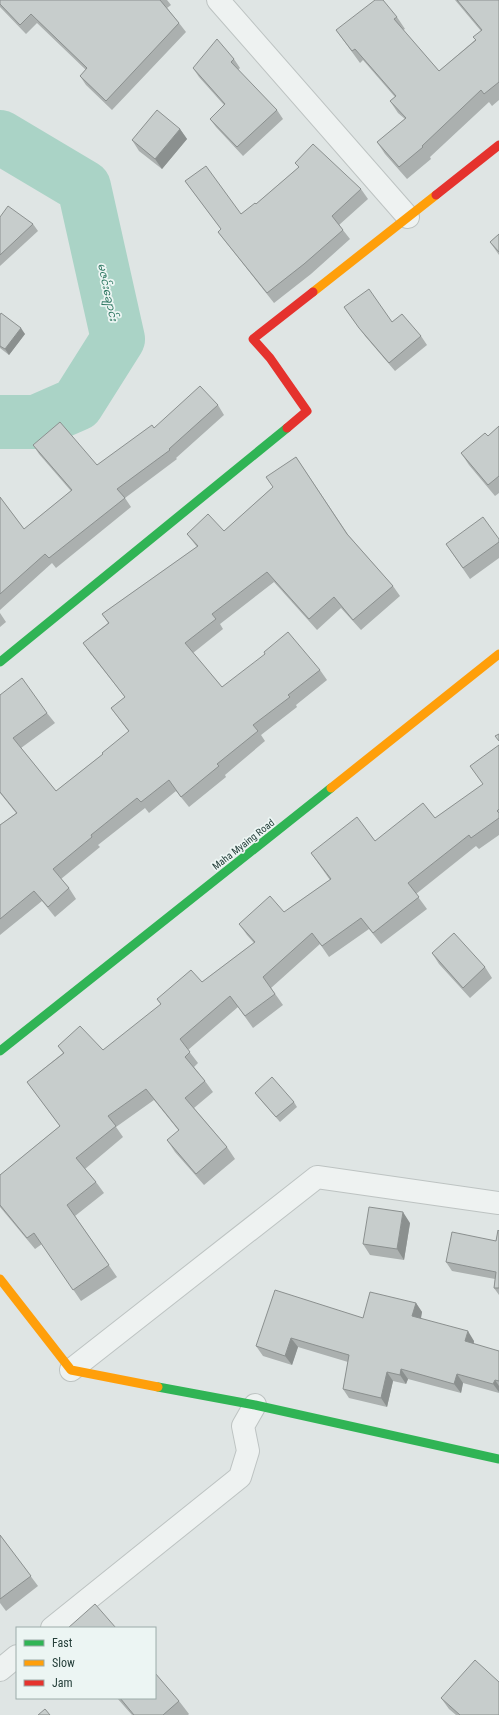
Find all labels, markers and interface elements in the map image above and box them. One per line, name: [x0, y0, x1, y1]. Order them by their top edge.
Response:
water label: မဇင်းချောင်း: [92, 262, 122, 324]
street label: Maha Myaing Road: [210, 817, 276, 872]
legend: [16, 1627, 156, 1699]
text: Fast: [52, 1636, 73, 1650]
text: Slow: [52, 1656, 75, 1670]
text: Jam: [52, 1676, 73, 1690]

